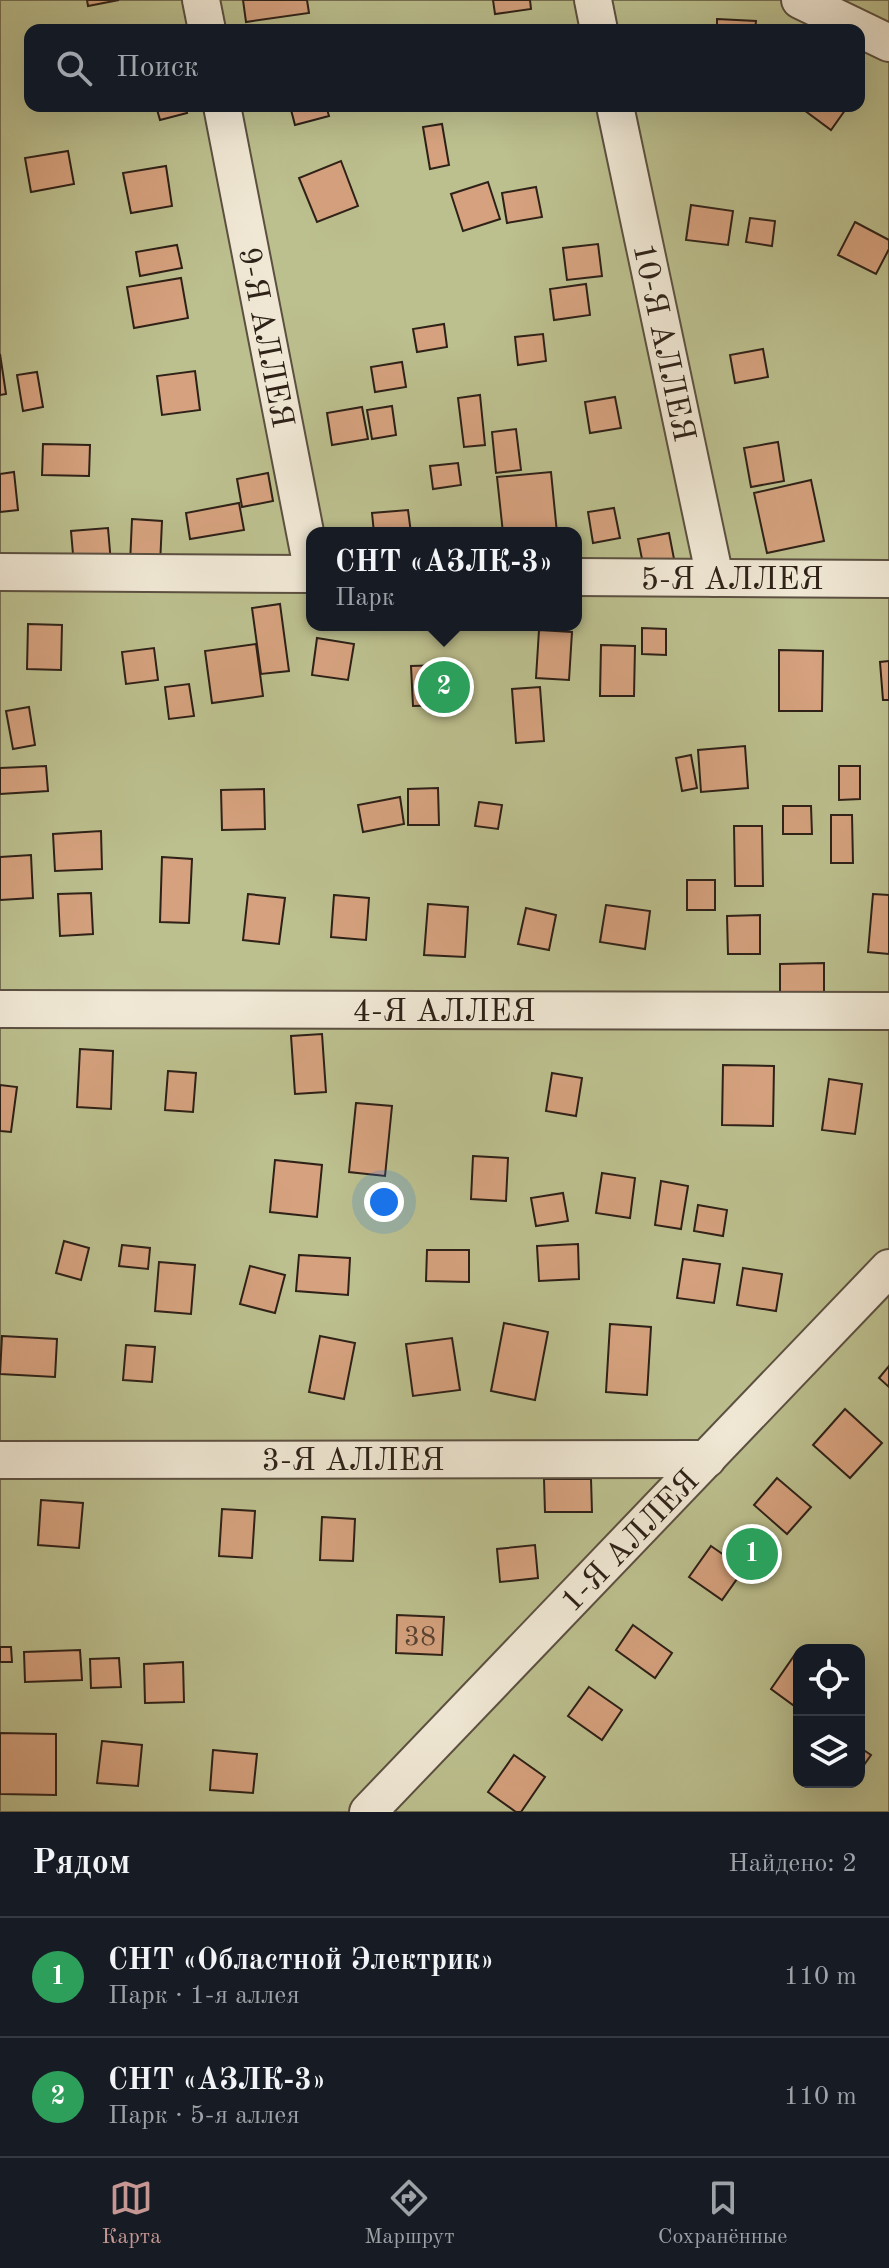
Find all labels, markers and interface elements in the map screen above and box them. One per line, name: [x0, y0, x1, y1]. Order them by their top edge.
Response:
search box: [24, 24, 865, 112]
icon: search: [52, 46, 96, 90]
text: Поиск: [116, 53, 199, 83]
street label: 10-Я АЛЛЕЯ: [625, 241, 699, 445]
street label: 9-Я АЛЛЕЯ: [231, 245, 297, 430]
popup: [306, 527, 582, 631]
text: СНТ «АЗЛК-3»: [335, 548, 553, 578]
street label: 5-Я АЛЛЕЯ: [640, 565, 824, 597]
text: Парк: [335, 585, 395, 611]
pin: 2: [418, 657, 470, 717]
street label: 4-Я АЛЛЕЯ: [352, 997, 536, 1029]
your location: [364, 1182, 404, 1222]
street label: 3-Я АЛЛЕЯ: [261, 1446, 445, 1478]
street label: 1-Я АЛЛЕЯ: [556, 1465, 706, 1619]
pin: 1: [726, 1524, 778, 1584]
house number: 38: [404, 1624, 436, 1652]
map controls: [793, 1644, 865, 1788]
button: locate: [793, 1644, 865, 1716]
button: layers: [793, 1716, 865, 1788]
text: Рядом: [32, 1847, 131, 1881]
text: Найдено: 2: [728, 1851, 857, 1877]
text: СНТ «Областной Электрик»: [108, 1946, 494, 1976]
text: 1: [50, 1964, 66, 1990]
text: 110 m: [784, 1964, 857, 1990]
text: Парк · 1-я аллея: [108, 1983, 300, 2009]
text: СНТ «АЗЛК-3»: [108, 2066, 326, 2096]
text: 2: [50, 2084, 66, 2110]
text: 110 m: [784, 2084, 857, 2110]
text: Парк · 5-я аллея: [108, 2103, 300, 2129]
tab: Карта: [102, 2176, 161, 2251]
tab: Маршрут: [364, 2176, 455, 2251]
tab: Сохранённые: [658, 2176, 787, 2251]

